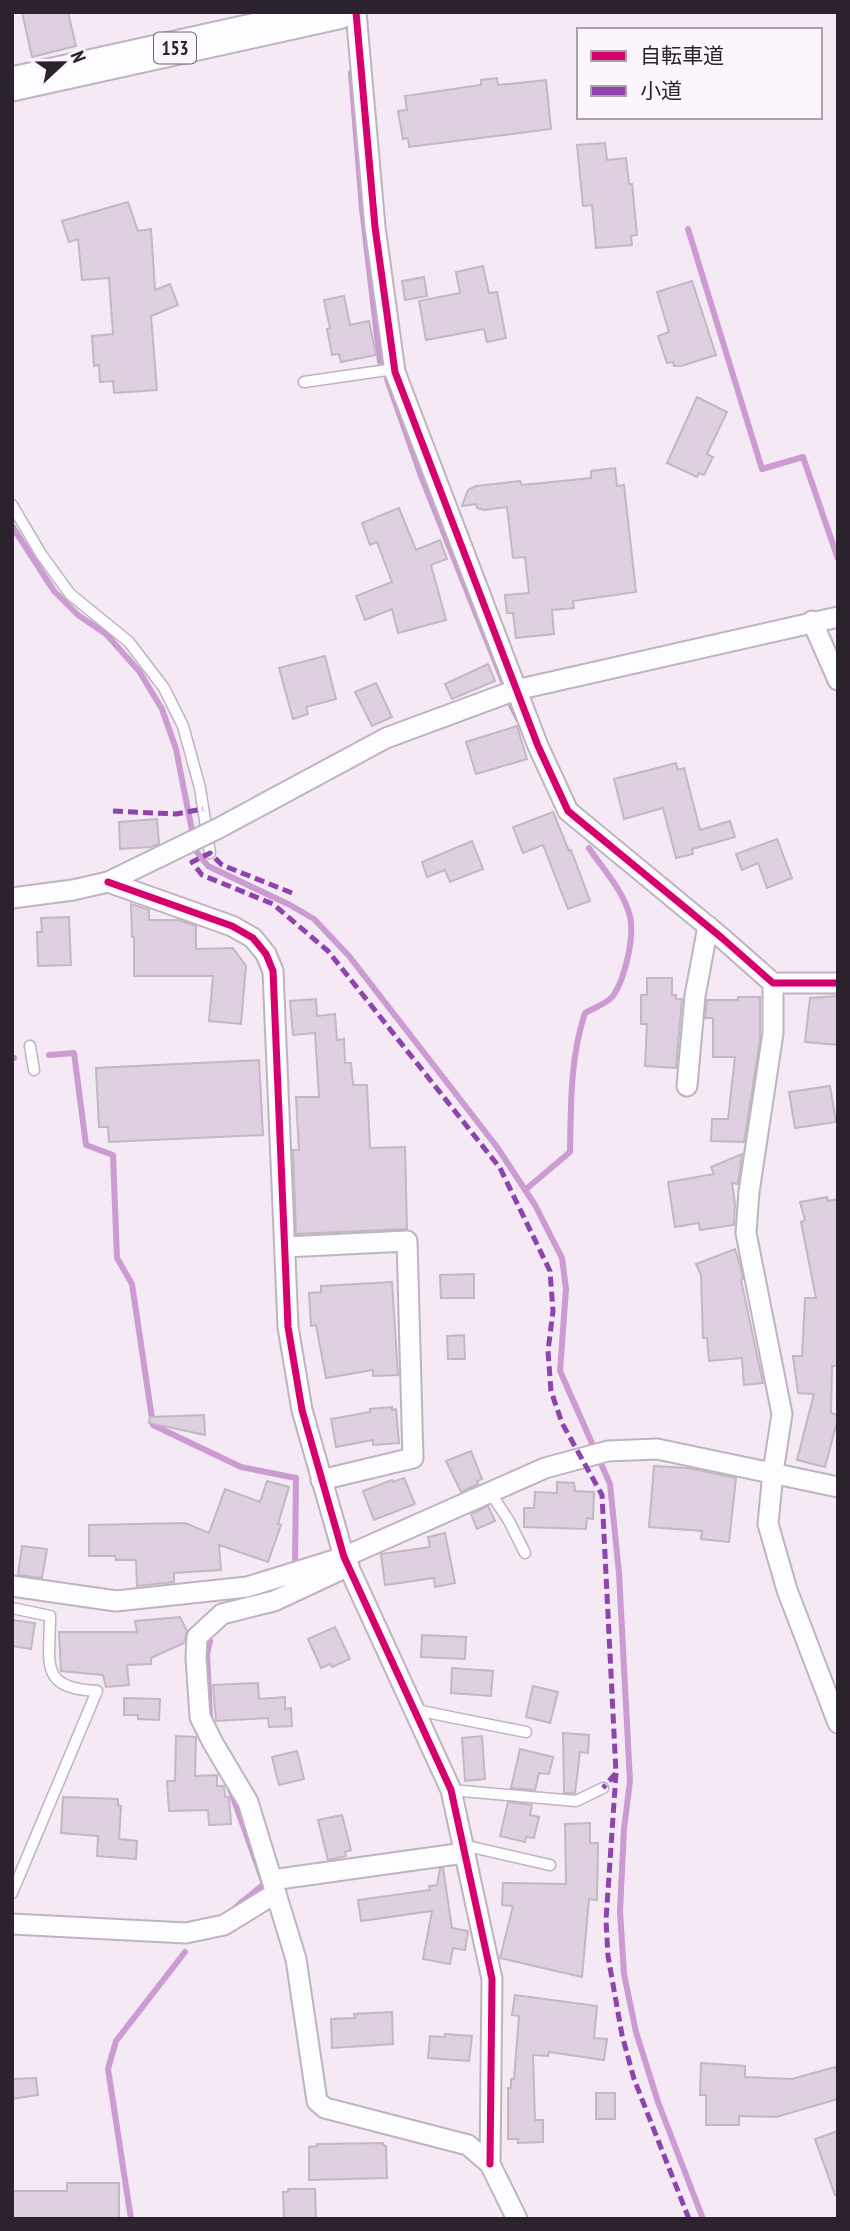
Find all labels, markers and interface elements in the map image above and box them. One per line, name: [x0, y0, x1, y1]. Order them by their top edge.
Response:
north arrow: [28, 28, 98, 98]
legend: [577, 28, 822, 119]
road number: 153: [154, 32, 196, 64]
text: 自転車道: [640, 42, 724, 69]
text: N: [66, 47, 92, 66]
text: 小道: [640, 77, 682, 104]

